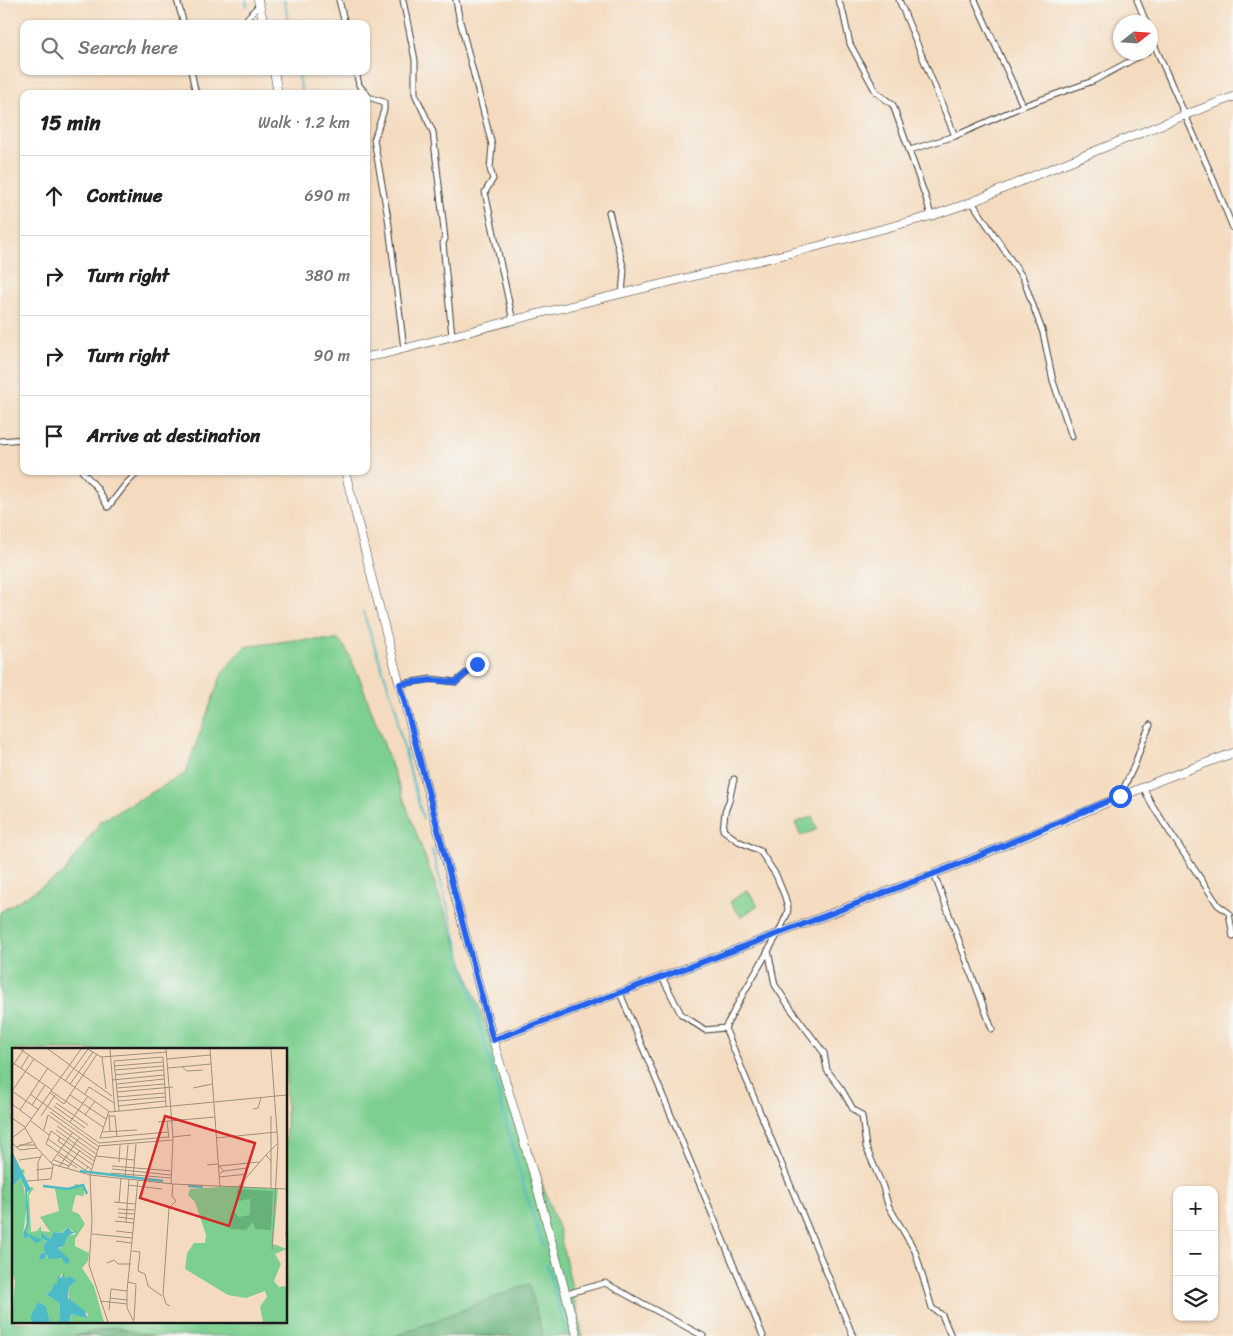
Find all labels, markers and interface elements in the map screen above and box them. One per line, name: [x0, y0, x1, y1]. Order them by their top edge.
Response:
north arrow: [1113, 15, 1158, 60]
search box: [20, 20, 370, 75]
text: Search here: [78, 31, 178, 64]
icon: search: [38, 34, 66, 62]
text: 15 min: [40, 104, 101, 142]
text: Walk · 1.2 km: [258, 108, 350, 137]
text: Continue: [87, 179, 163, 212]
text: 690 m: [305, 181, 350, 210]
icon: ahead: [40, 182, 68, 210]
text: Turn right: [87, 259, 169, 292]
text: 380 m: [305, 261, 350, 290]
icon: right: [40, 262, 68, 290]
text: Turn right: [87, 339, 169, 372]
text: 90 m: [314, 341, 350, 370]
icon: right: [40, 342, 68, 370]
text: Arrive at destination: [87, 419, 260, 452]
icon: arrive: [40, 422, 68, 450]
route end: [466, 653, 489, 676]
route start: [1109, 785, 1132, 808]
inset map: [12, 1048, 288, 1324]
map controls: [1173, 1186, 1218, 1321]
button: +: [1173, 1186, 1218, 1231]
button: −: [1173, 1231, 1218, 1276]
button: layers: [1173, 1276, 1218, 1321]

